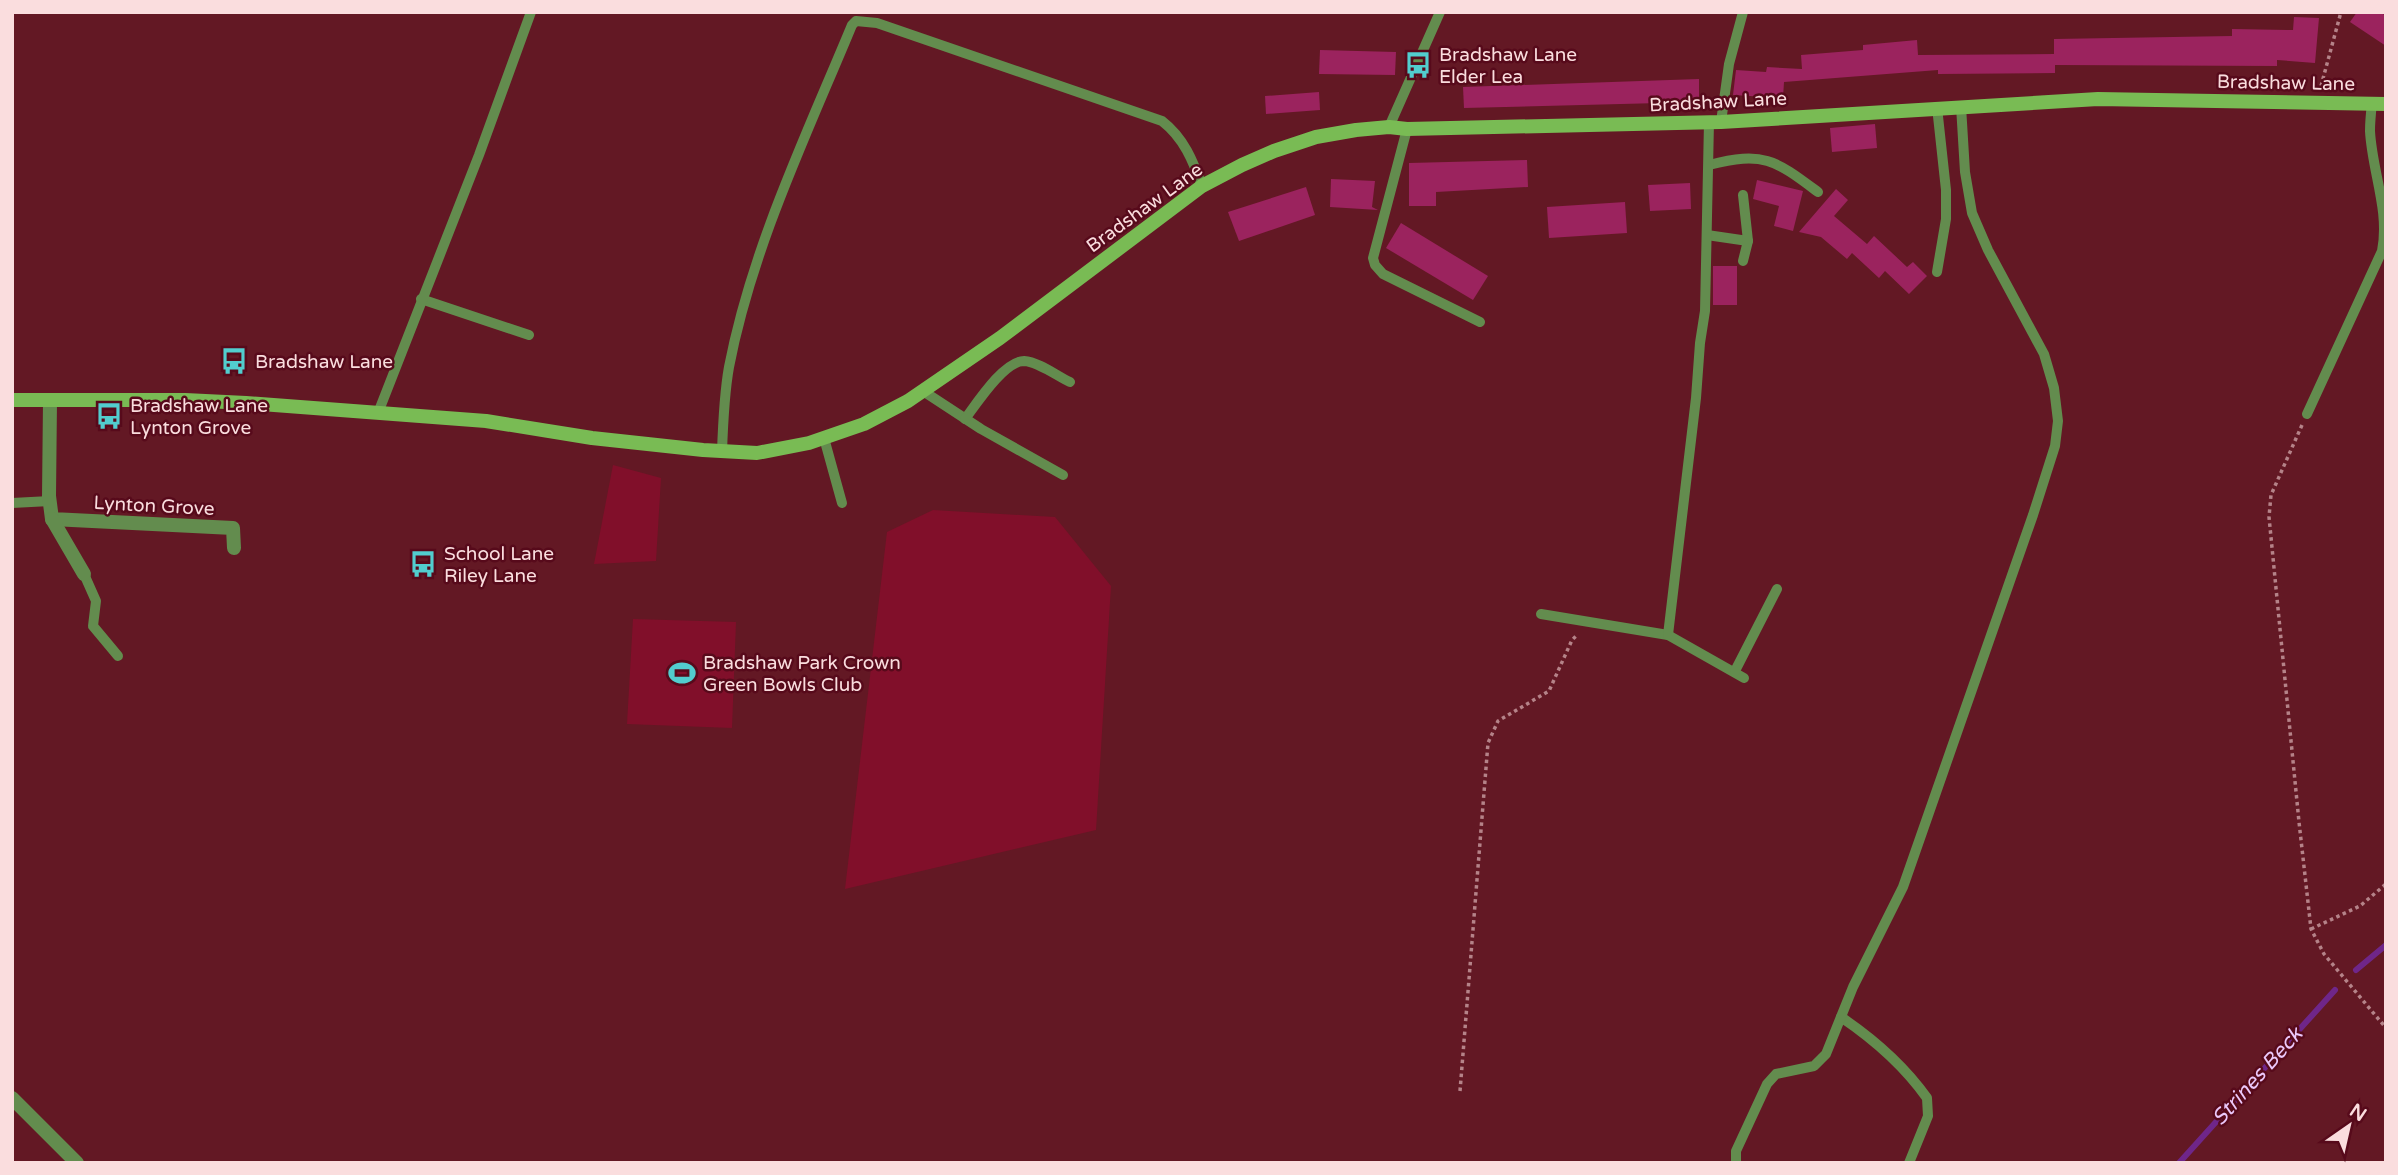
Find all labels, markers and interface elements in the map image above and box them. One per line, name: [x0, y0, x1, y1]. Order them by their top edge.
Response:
place label: Bradshaw Lane Elder Lea: [1439, 44, 1577, 88]
bus stop icon: Bradshaw Lane Elder Lea: [1403, 50, 1433, 80]
street label: Bradshaw Lane: [2217, 71, 2355, 95]
street label: Bradshaw Lane: [1649, 87, 1788, 117]
street label: Bradshaw Lane: [1082, 158, 1207, 257]
bus stop icon: Bradshaw Lane: [219, 346, 249, 376]
place label: Bradshaw Lane: [255, 351, 393, 373]
place label: Bradshaw Lane Lynton Grove: [130, 395, 268, 439]
bus stop icon: Bradshaw Lane Lynton Grove: [94, 401, 124, 431]
street label: Lynton Grove: [93, 492, 215, 520]
place label: School Lane Riley Lane: [444, 543, 554, 587]
bus stop icon: School Lane Riley Lane: [408, 549, 438, 579]
place label: Bradshaw Park Crown Green Bowls Club: [703, 652, 901, 696]
sports icon: Bradshaw Park Crown Green Bowls Club: [667, 658, 697, 688]
water label: Strines Beck: [2207, 1021, 2309, 1130]
north arrow: [2314, 1091, 2384, 1161]
text: N: [2345, 1099, 2370, 1126]

